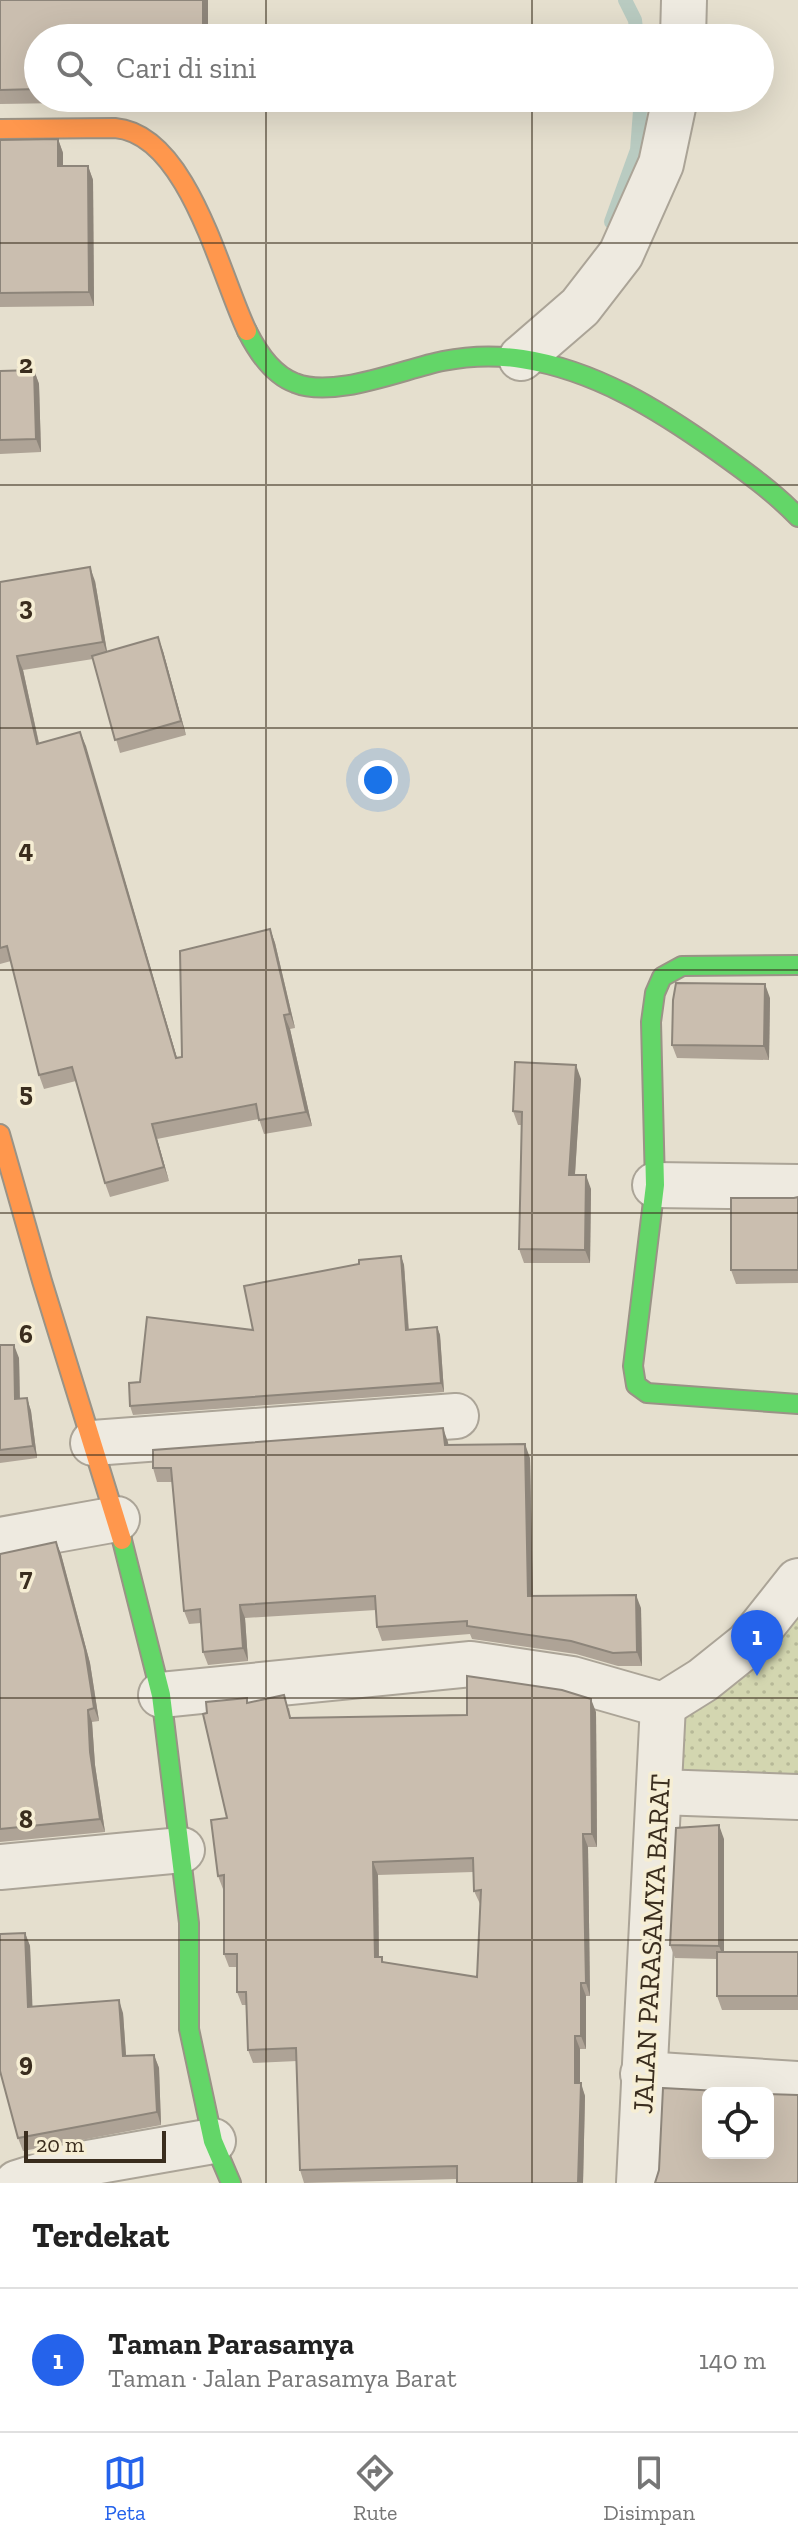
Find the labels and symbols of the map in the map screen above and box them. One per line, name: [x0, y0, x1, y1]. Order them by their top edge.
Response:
text: 2: [19, 348, 33, 380]
text: 3: [19, 590, 33, 622]
your location: [358, 760, 398, 800]
text: 4: [19, 833, 34, 865]
text: 5: [19, 1076, 33, 1108]
text: 6: [19, 1318, 33, 1350]
text: 7: [20, 1561, 33, 1593]
pin: 1: [731, 1610, 783, 1676]
street label: JALAN PARASAMYA BARAT: [626, 1773, 677, 2115]
text: 8: [19, 1803, 33, 1835]
text: 9: [19, 2046, 33, 2078]
scale bar: [24, 2127, 166, 2163]

